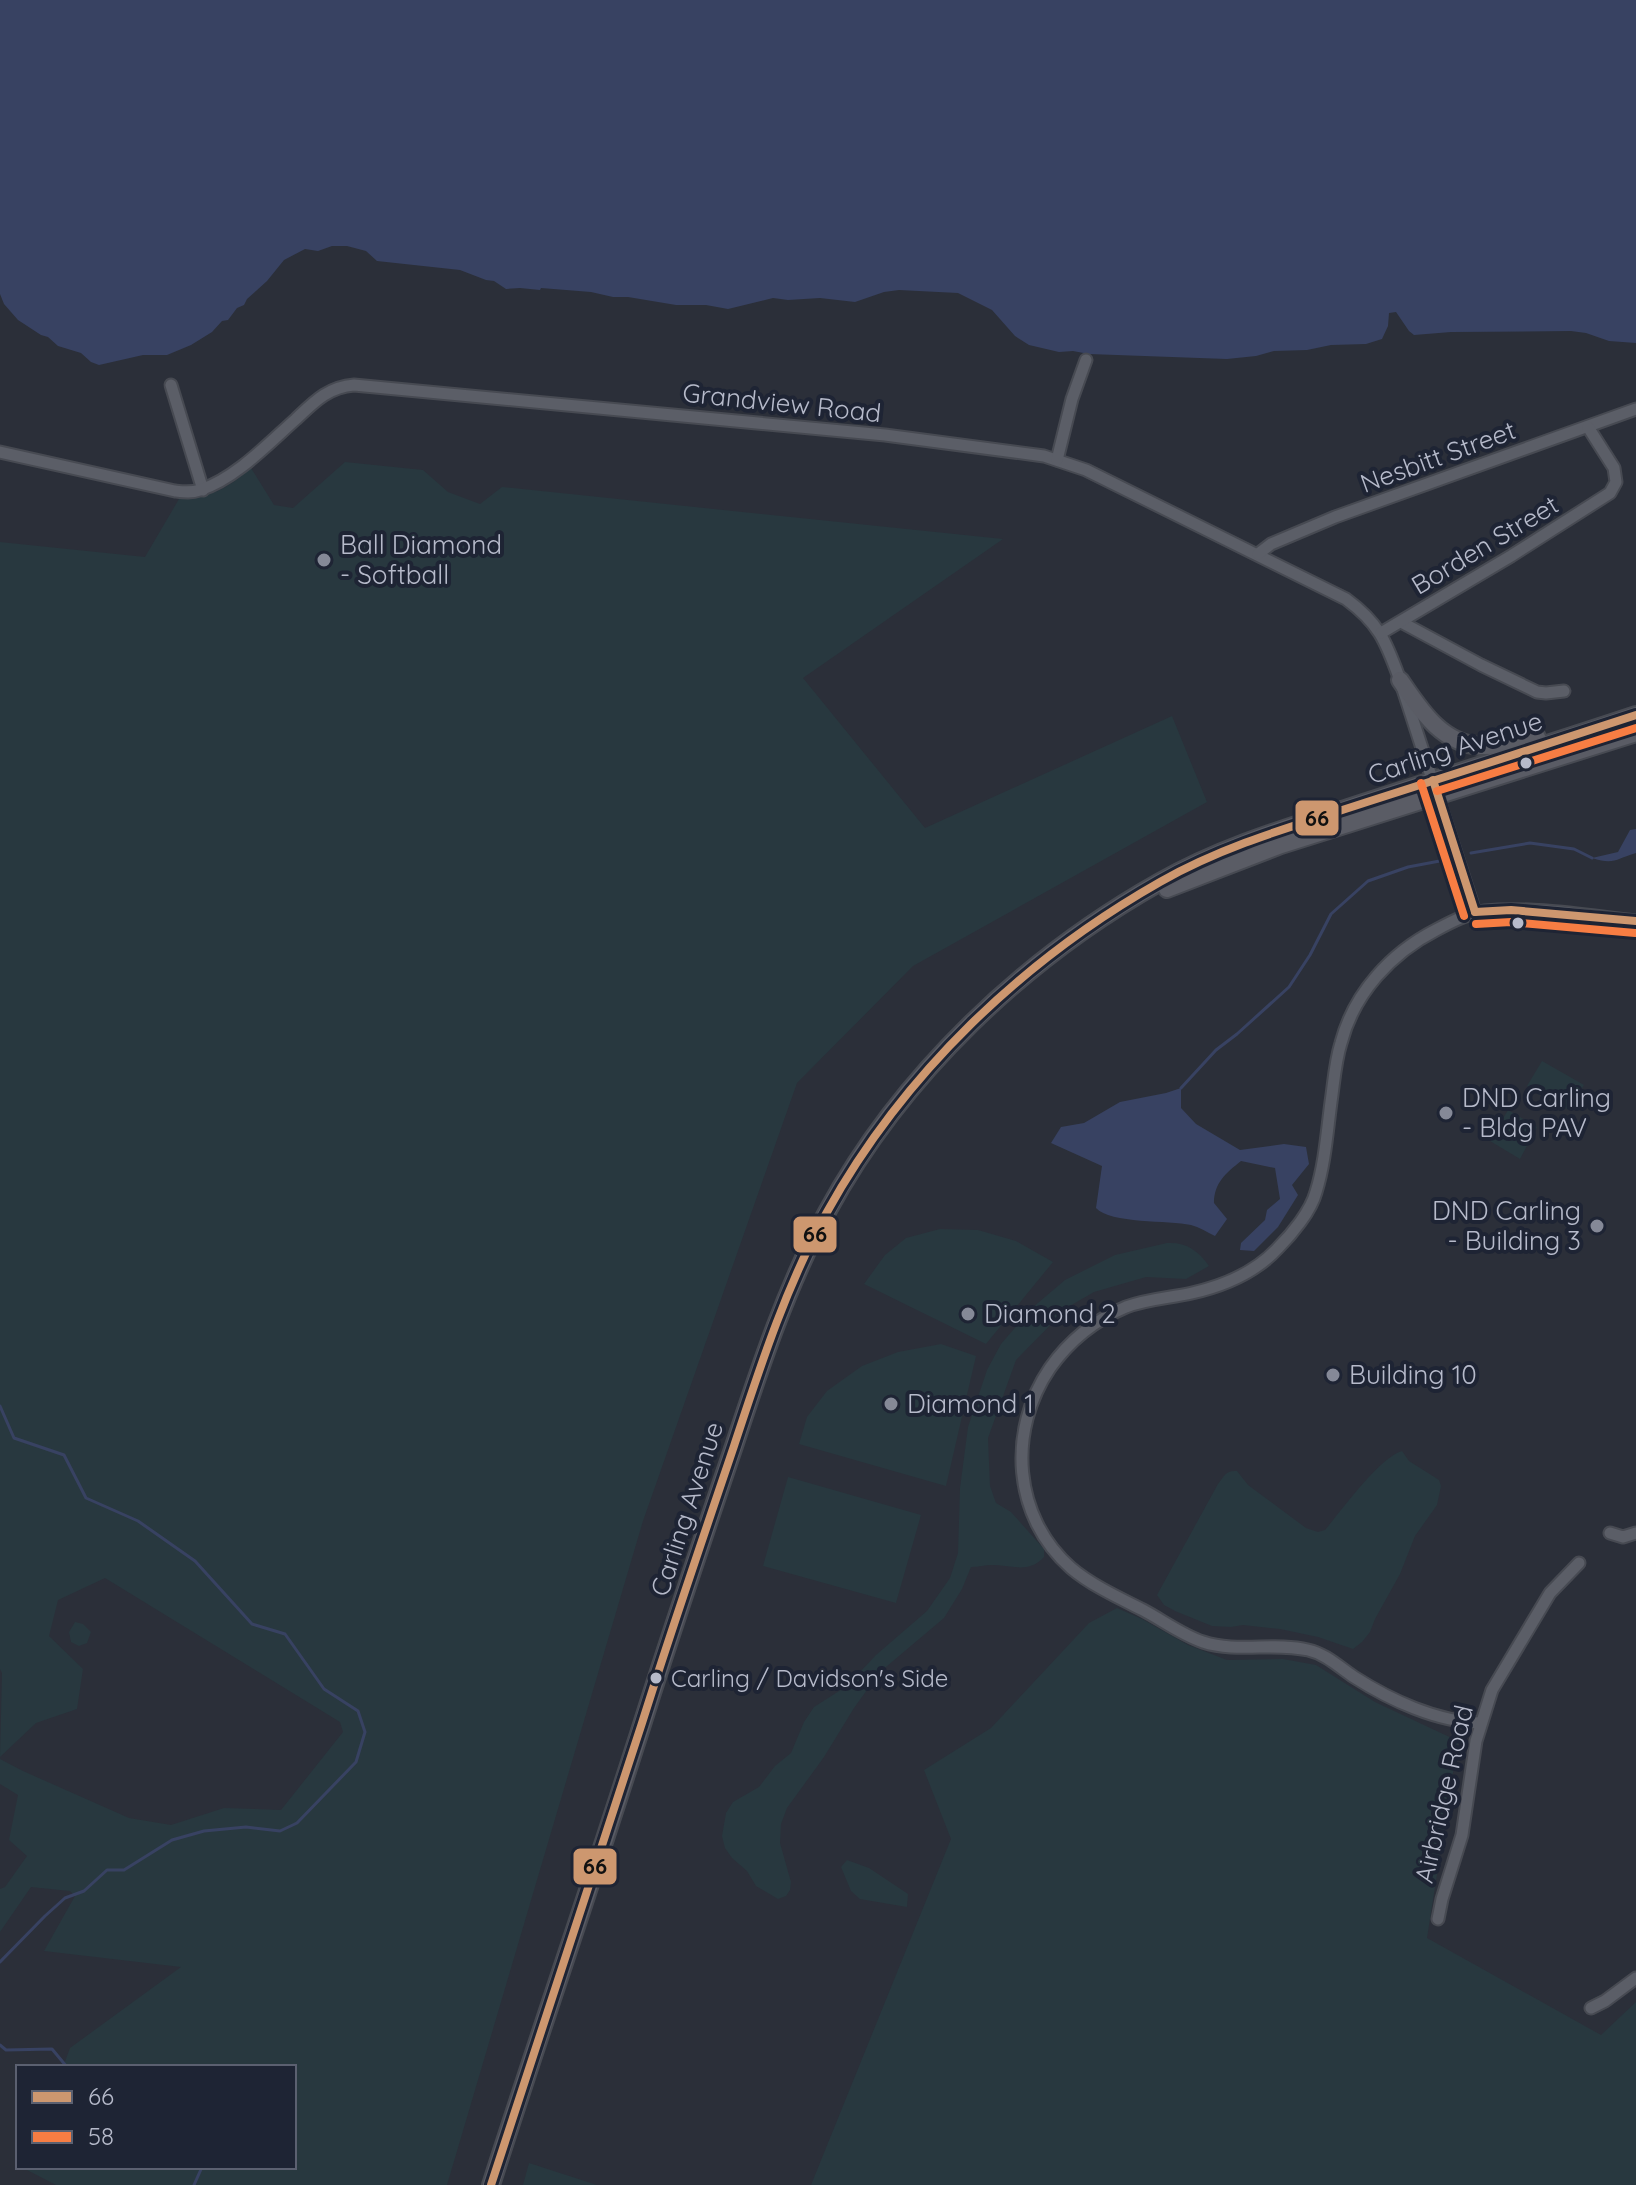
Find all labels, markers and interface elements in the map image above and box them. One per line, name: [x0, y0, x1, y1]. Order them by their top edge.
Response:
street label: Grandview Road: [681, 376, 883, 429]
street label: Nesbitt Street: [1356, 413, 1520, 500]
street label: Borden Street: [1405, 488, 1564, 601]
place label: Ball Diamond - Softball: [340, 528, 502, 591]
marker: Ball Diamond - Softball: [315, 551, 333, 569]
street label: Carling Avenue: [1363, 704, 1546, 791]
unlabelled marker: [1518, 755, 1534, 771]
line badge: 66: [1294, 799, 1340, 837]
text: 66: [1305, 804, 1329, 832]
unlabelled marker: [1510, 915, 1526, 931]
place label: DND Carling - Bldg PAV: [1462, 1081, 1611, 1144]
marker: DND Carling - Bldg PAV: [1437, 1104, 1455, 1122]
place label: DND Carling - Building 3: [1432, 1194, 1581, 1257]
line badge: 66: [792, 1215, 838, 1254]
marker: DND Carling - Building 3: [1588, 1217, 1606, 1235]
text: 66: [803, 1220, 827, 1248]
place label: Diamond 2: [984, 1297, 1116, 1330]
marker: Diamond 2: [959, 1305, 977, 1323]
place label: Building 10: [1349, 1358, 1477, 1391]
marker: Building 10: [1324, 1366, 1342, 1384]
place label: Diamond 1: [907, 1387, 1034, 1420]
marker: Diamond 1: [882, 1395, 900, 1413]
street label: Carling Avenue: [643, 1417, 730, 1600]
place label: Carling / Davidson's Side: [671, 1663, 948, 1693]
marker: Carling / Davidson's Side: [648, 1670, 664, 1686]
street label: Airbridge Road: [1407, 1702, 1480, 1886]
line badge: 66: [572, 1847, 618, 1886]
text: 66: [583, 1852, 607, 1880]
legend: [16, 2065, 296, 2169]
text: 66: [88, 2081, 114, 2111]
text: 58: [88, 2121, 114, 2151]

